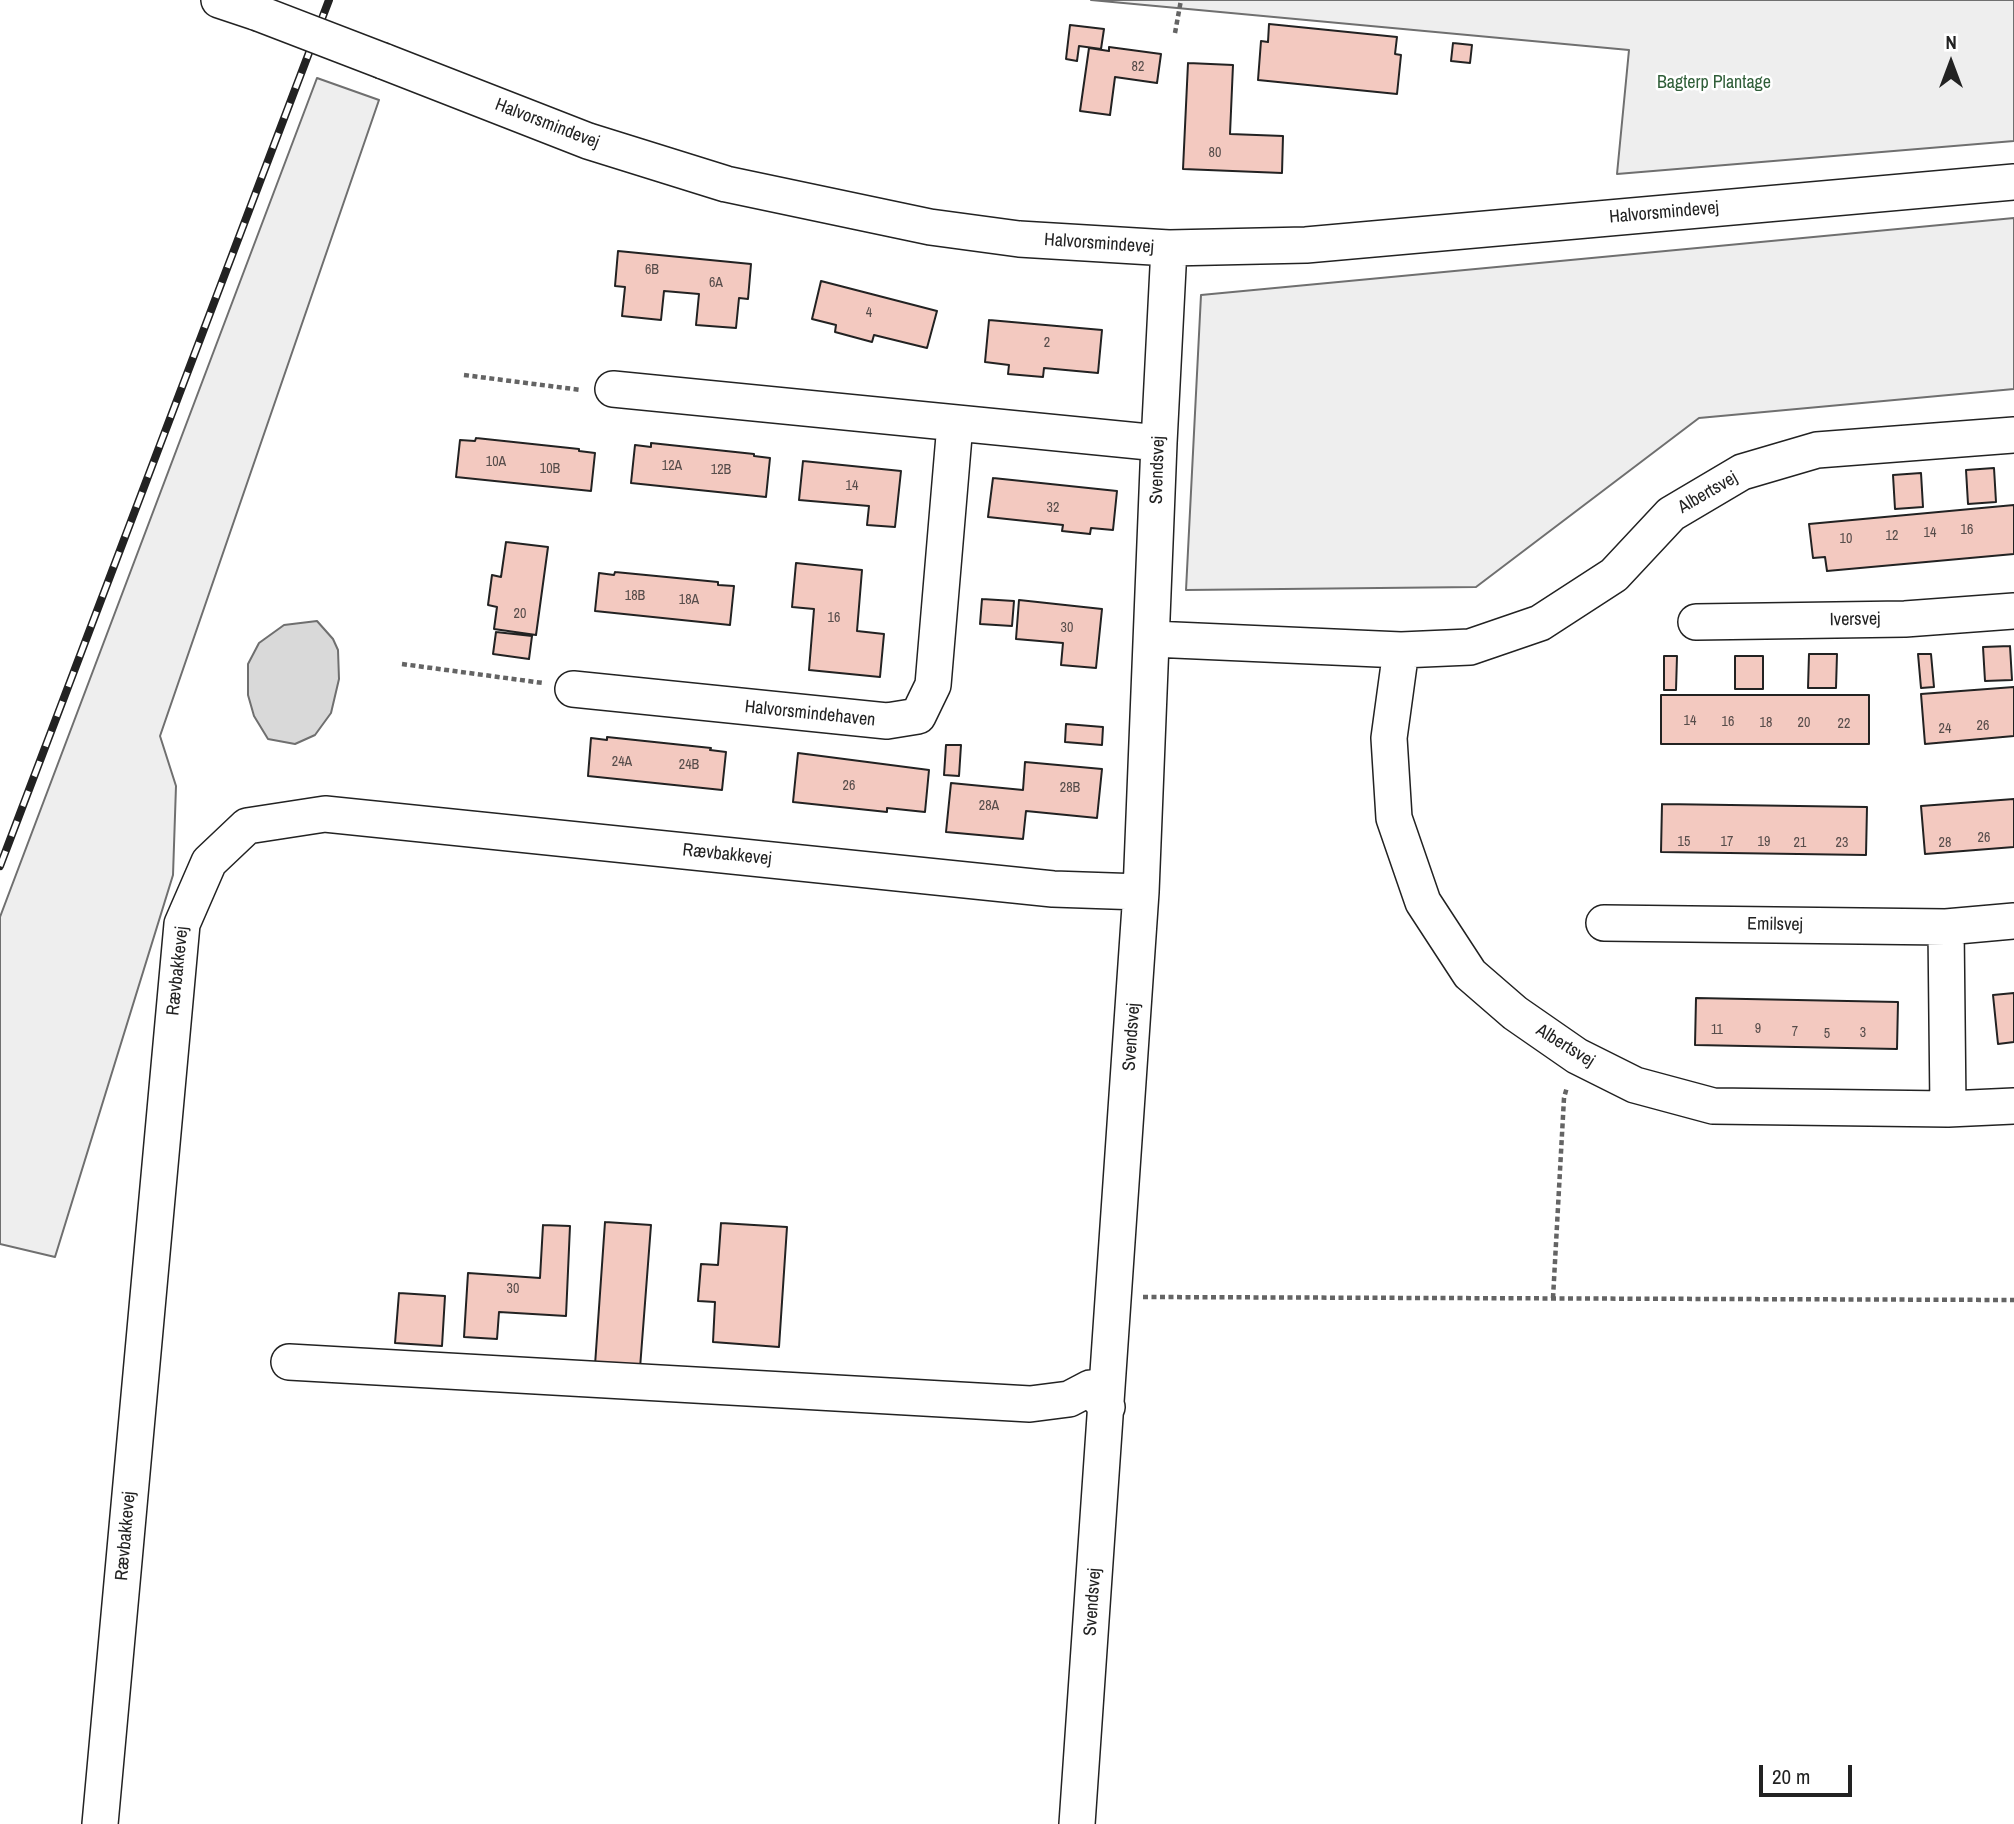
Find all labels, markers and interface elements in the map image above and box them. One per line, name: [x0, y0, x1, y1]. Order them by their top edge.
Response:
north arrow: [1916, 28, 1986, 98]
text: N: [1945, 29, 1957, 55]
house number: 82: [1132, 59, 1144, 75]
park label: Bagterp Plantage: [1657, 72, 1771, 94]
street label: Halvorsmindevej: [492, 94, 602, 154]
house number: 80: [1209, 145, 1221, 161]
street label: Halvorsmindevej: [1608, 197, 1720, 229]
street label: Halvorsmindevej: [1043, 229, 1155, 259]
house number: 6B: [645, 262, 659, 278]
house number: 6A: [709, 275, 723, 291]
house number: 4: [866, 305, 872, 321]
house number: 2: [1044, 335, 1050, 351]
street label: Svendsvej: [1146, 436, 1170, 504]
house number: 10A: [486, 454, 506, 470]
house number: 12A: [662, 458, 682, 474]
house number: 10B: [540, 461, 560, 477]
house number: 12B: [711, 462, 731, 478]
street label: Albertsvej: [1675, 467, 1741, 519]
house number: 14: [846, 478, 858, 494]
house number: 32: [1047, 500, 1059, 516]
house number: 16: [1961, 522, 1973, 538]
house number: 14: [1924, 525, 1936, 541]
house number: 12: [1886, 528, 1898, 544]
house number: 10: [1840, 531, 1852, 547]
house number: 18B: [625, 588, 645, 604]
house number: 18A: [679, 592, 699, 608]
house number: 20: [514, 606, 526, 622]
street label: Iversvej: [1829, 609, 1881, 631]
house number: 16: [828, 610, 840, 626]
house number: 30: [1061, 620, 1073, 636]
street label: Halvorsmindehaven: [744, 696, 876, 732]
house number: 14: [1684, 713, 1696, 729]
house number: 16: [1722, 714, 1734, 730]
house number: 18: [1760, 715, 1772, 731]
house number: 20: [1798, 715, 1810, 731]
house number: 22: [1838, 716, 1850, 732]
house number: 26: [1977, 718, 1989, 734]
house number: 24: [1939, 721, 1951, 737]
house number: 24A: [612, 754, 632, 770]
house number: 24B: [679, 757, 699, 773]
house number: 26: [843, 778, 855, 794]
house number: 28B: [1060, 780, 1080, 796]
house number: 28A: [979, 798, 999, 814]
house number: 26: [1978, 830, 1990, 846]
house number: 15: [1678, 834, 1690, 850]
house number: 17: [1721, 834, 1733, 850]
house number: 19: [1758, 834, 1770, 850]
house number: 21: [1794, 835, 1806, 851]
house number: 23: [1836, 835, 1848, 851]
house number: 28: [1939, 835, 1951, 851]
street label: Rævbakkevej: [681, 840, 773, 870]
street label: Emilsvej: [1747, 914, 1803, 936]
street label: Rævbakkevej: [163, 925, 193, 1017]
street label: Svendsvej: [1119, 1002, 1145, 1072]
street label: Albertsvej: [1532, 1020, 1598, 1072]
house number: 9: [1755, 1021, 1761, 1037]
house number: 11: [1711, 1022, 1723, 1038]
house number: 7: [1792, 1024, 1798, 1040]
house number: 3: [1860, 1025, 1866, 1041]
house number: 5: [1824, 1026, 1830, 1042]
house number: 30: [507, 1281, 519, 1297]
street label: Rævbakkevej: [111, 1491, 141, 1581]
street label: Svendsvej: [1080, 1567, 1106, 1637]
scale bar: [1762, 1750, 1855, 1794]
text: 20 m: [1772, 1762, 1810, 1791]

